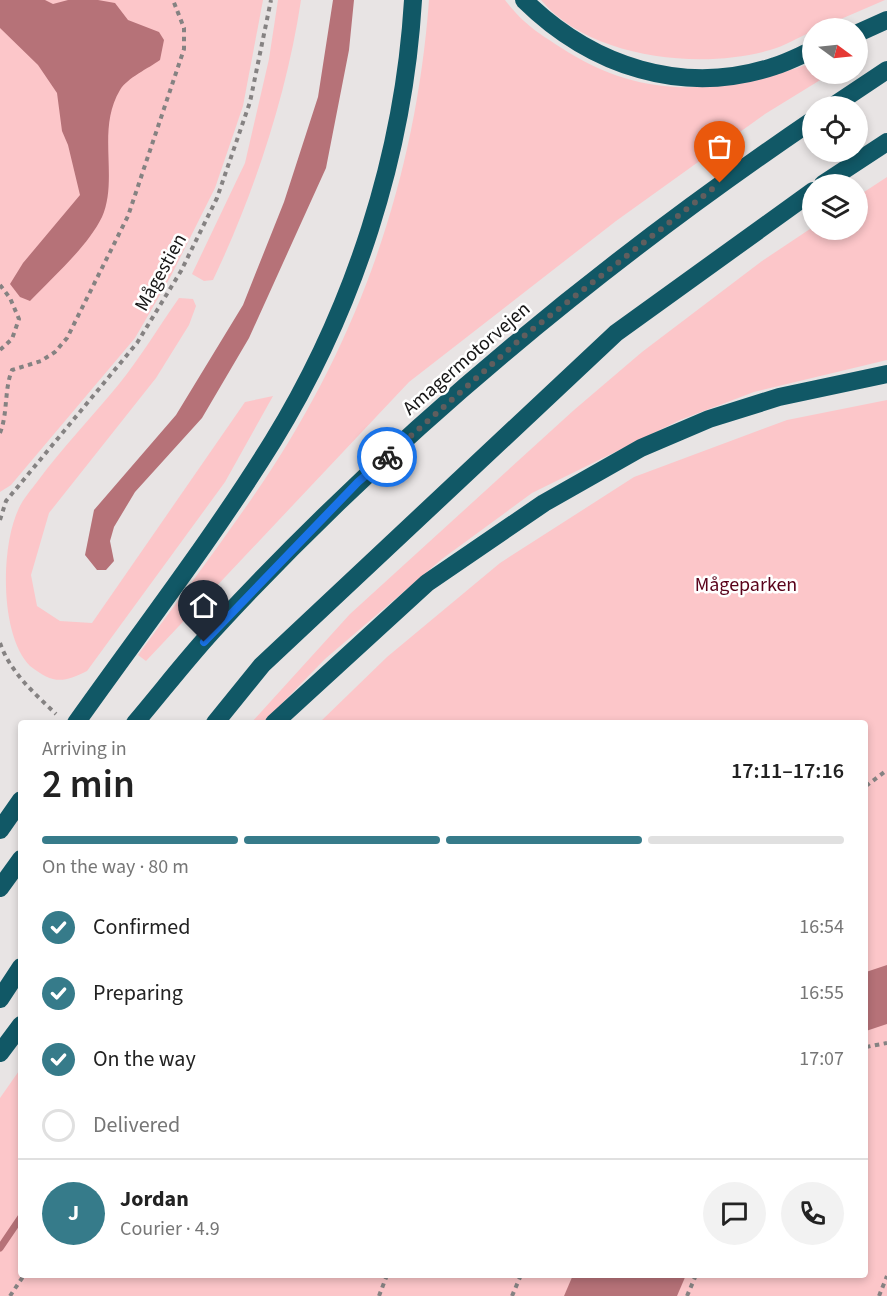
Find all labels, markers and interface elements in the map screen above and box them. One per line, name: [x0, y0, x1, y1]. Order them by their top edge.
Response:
north arrow: [802, 18, 868, 84]
map controls: [802, 18, 868, 240]
button: locate: [802, 96, 868, 162]
pin: [694, 121, 745, 183]
icon: bag: [703, 130, 736, 163]
button: layers: [802, 174, 868, 240]
street label: Mågestien: [128, 229, 194, 316]
street label: Amagermotorvejen: [397, 295, 537, 422]
courier: [357, 427, 417, 487]
icon: bike: [371, 441, 404, 474]
park label: Mågeparken: [695, 571, 797, 599]
pin: [178, 580, 229, 642]
icon: home: [187, 589, 220, 622]
text: Arriving in: [42, 735, 127, 763]
text: 17:11–17:16: [731, 755, 844, 787]
text: 2 min: [42, 757, 135, 813]
text: On the way · 80 m: [42, 853, 189, 881]
icon: check: [42, 911, 75, 944]
text: Confirmed: [93, 911, 190, 943]
text: 16:54: [799, 913, 844, 941]
icon: check: [42, 977, 75, 1010]
text: Preparing: [93, 977, 183, 1009]
text: 16:55: [799, 979, 844, 1007]
icon: check: [42, 1043, 75, 1076]
text: On the way: [93, 1043, 196, 1075]
text: 17:07: [799, 1045, 844, 1073]
text: Delivered: [93, 1109, 180, 1141]
button: chat: [703, 1182, 766, 1245]
button: phone: [781, 1182, 844, 1245]
text: Jordan: [120, 1183, 189, 1215]
text: J: [68, 1197, 79, 1229]
text: Courier · 4.9: [120, 1215, 220, 1243]

